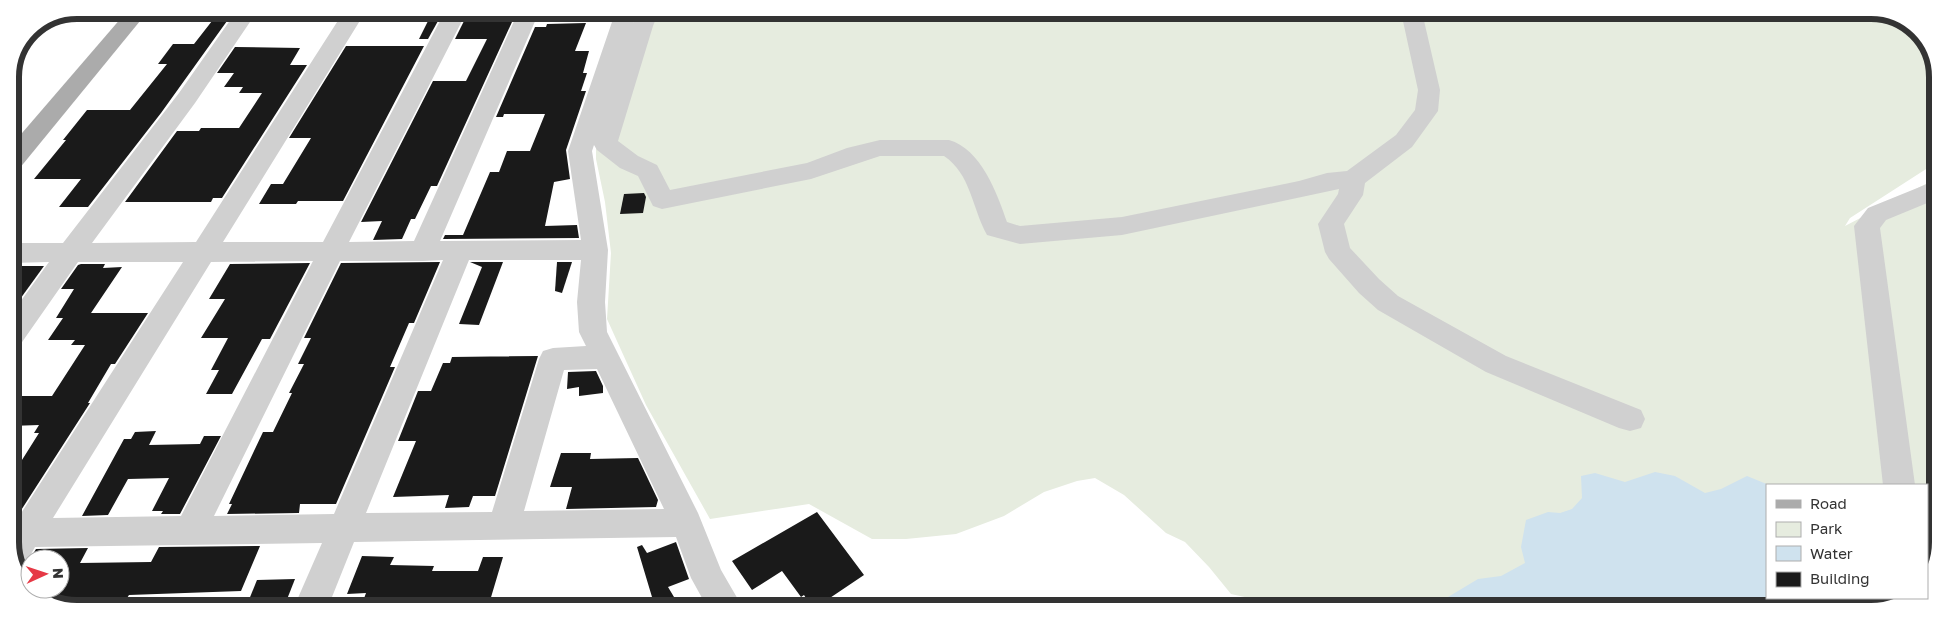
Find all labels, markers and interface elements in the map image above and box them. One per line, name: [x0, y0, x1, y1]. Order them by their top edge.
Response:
legend: [1766, 484, 1928, 599]
text: Road: [1810, 494, 1847, 512]
text: Park: [1810, 519, 1843, 537]
text: Water: [1810, 544, 1853, 562]
north arrow: [20, 549, 70, 599]
text: N: [50, 568, 67, 579]
text: Building: [1810, 569, 1870, 587]

